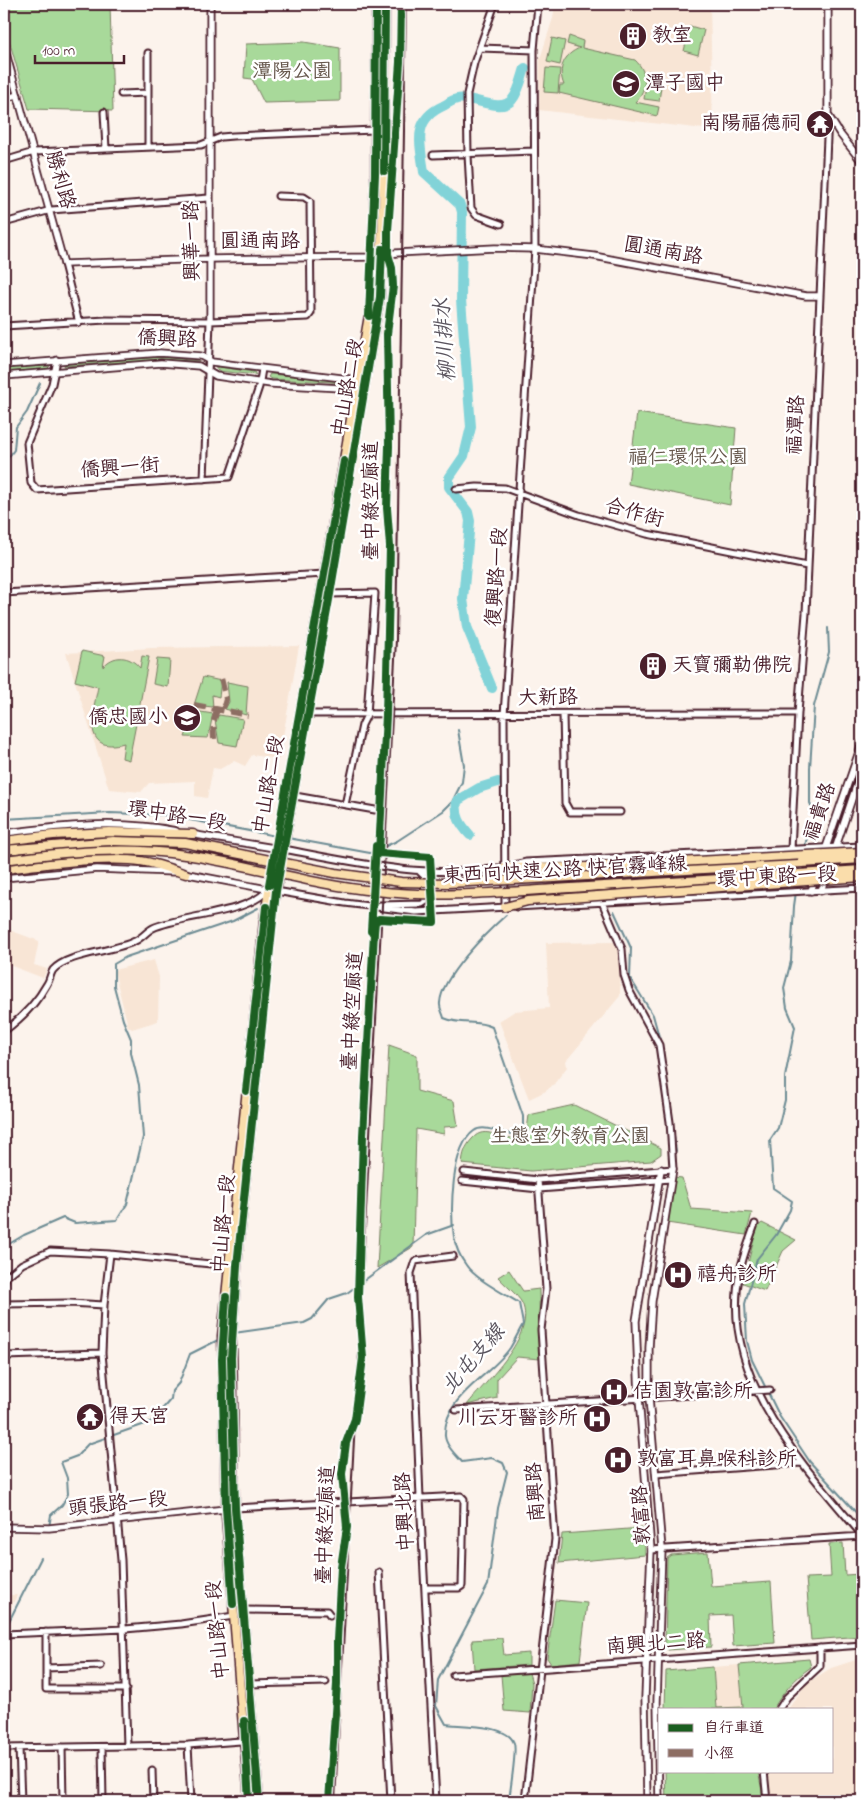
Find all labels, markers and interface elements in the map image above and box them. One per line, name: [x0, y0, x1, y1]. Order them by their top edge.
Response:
building icon: 教室: [618, 21, 648, 51]
place label: 教室: [652, 22, 692, 51]
scale bar: [35, 32, 124, 64]
text: 100 m: [42, 40, 75, 62]
park label: 潭陽公園: [252, 58, 332, 87]
school or university icon: 潭子國中: [611, 69, 641, 99]
place label: 潭子國中: [645, 70, 725, 99]
temple icon: 南陽福德祠: [805, 109, 835, 139]
place label: 南陽福德祠: [701, 110, 801, 139]
street label: 勝利路: [37, 147, 81, 214]
street label: 興華一路: [178, 200, 208, 281]
street label: 圓通南路: [220, 228, 301, 257]
street label: 圓通南路: [621, 231, 706, 273]
water label: 柳川排水: [428, 296, 464, 383]
street label: 僑興路: [136, 324, 199, 356]
street label: 中山路二段: [326, 336, 372, 440]
street label: 福潭路: [781, 393, 813, 456]
street label: 臺中綠空廊道: [358, 441, 387, 561]
park label: 福仁環保公園: [628, 444, 748, 473]
street label: 僑興一街: [79, 452, 161, 486]
street label: 合作街: [601, 492, 667, 536]
street label: 復興路一段: [480, 526, 516, 628]
building icon: 天寶彌勒佛院: [638, 651, 668, 681]
place label: 天寶彌勒佛院: [672, 652, 792, 681]
street label: 大新路: [518, 684, 579, 714]
school or university icon: 僑忠國小: [172, 703, 202, 733]
place label: 僑忠國小: [88, 704, 168, 733]
street label: 中山路二段: [247, 733, 293, 837]
street label: 福貴路: [798, 778, 845, 845]
street label: 環中路一段: [125, 795, 229, 839]
street label: 東西向快速公路 快官霧峰線: [442, 850, 688, 892]
street label: 環中東路一段: [716, 860, 838, 896]
street label: 臺中綠空廊道: [336, 950, 372, 1072]
park label: 生態室外教育公園: [490, 1123, 650, 1152]
street label: 中山路一段: [206, 1173, 244, 1275]
hospital icon: 禧舟診所: [663, 1260, 693, 1290]
place label: 禧舟診所: [697, 1261, 777, 1290]
water label: 北屯支線: [435, 1318, 514, 1402]
hospital icon: 佶園敦富診所: [599, 1377, 629, 1407]
place label: 佶園敦富診所: [633, 1378, 753, 1407]
temple icon: 得天宮: [75, 1402, 105, 1432]
place label: 得天宮: [109, 1403, 169, 1432]
hospital icon: 川云牙醫診所: [582, 1404, 612, 1434]
place label: 川云牙醫診所: [458, 1405, 578, 1434]
hospital icon: 敦富耳鼻喉科診所: [603, 1445, 633, 1475]
place label: 敦富耳鼻喉科診所: [637, 1446, 797, 1475]
street label: 南興路: [520, 1460, 554, 1523]
street label: 臺中綠空廊道: [310, 1465, 344, 1585]
street label: 中興北路: [389, 1470, 423, 1553]
street label: 敦富路: [626, 1483, 660, 1546]
street label: 頭張路一段: [67, 1485, 169, 1525]
street label: 中山路一段: [200, 1579, 238, 1681]
street label: 南興北二路: [605, 1627, 708, 1663]
legend: [658, 1708, 834, 1772]
text: 自行車道: [704, 1717, 764, 1739]
text: 小徑: [704, 1743, 734, 1765]

